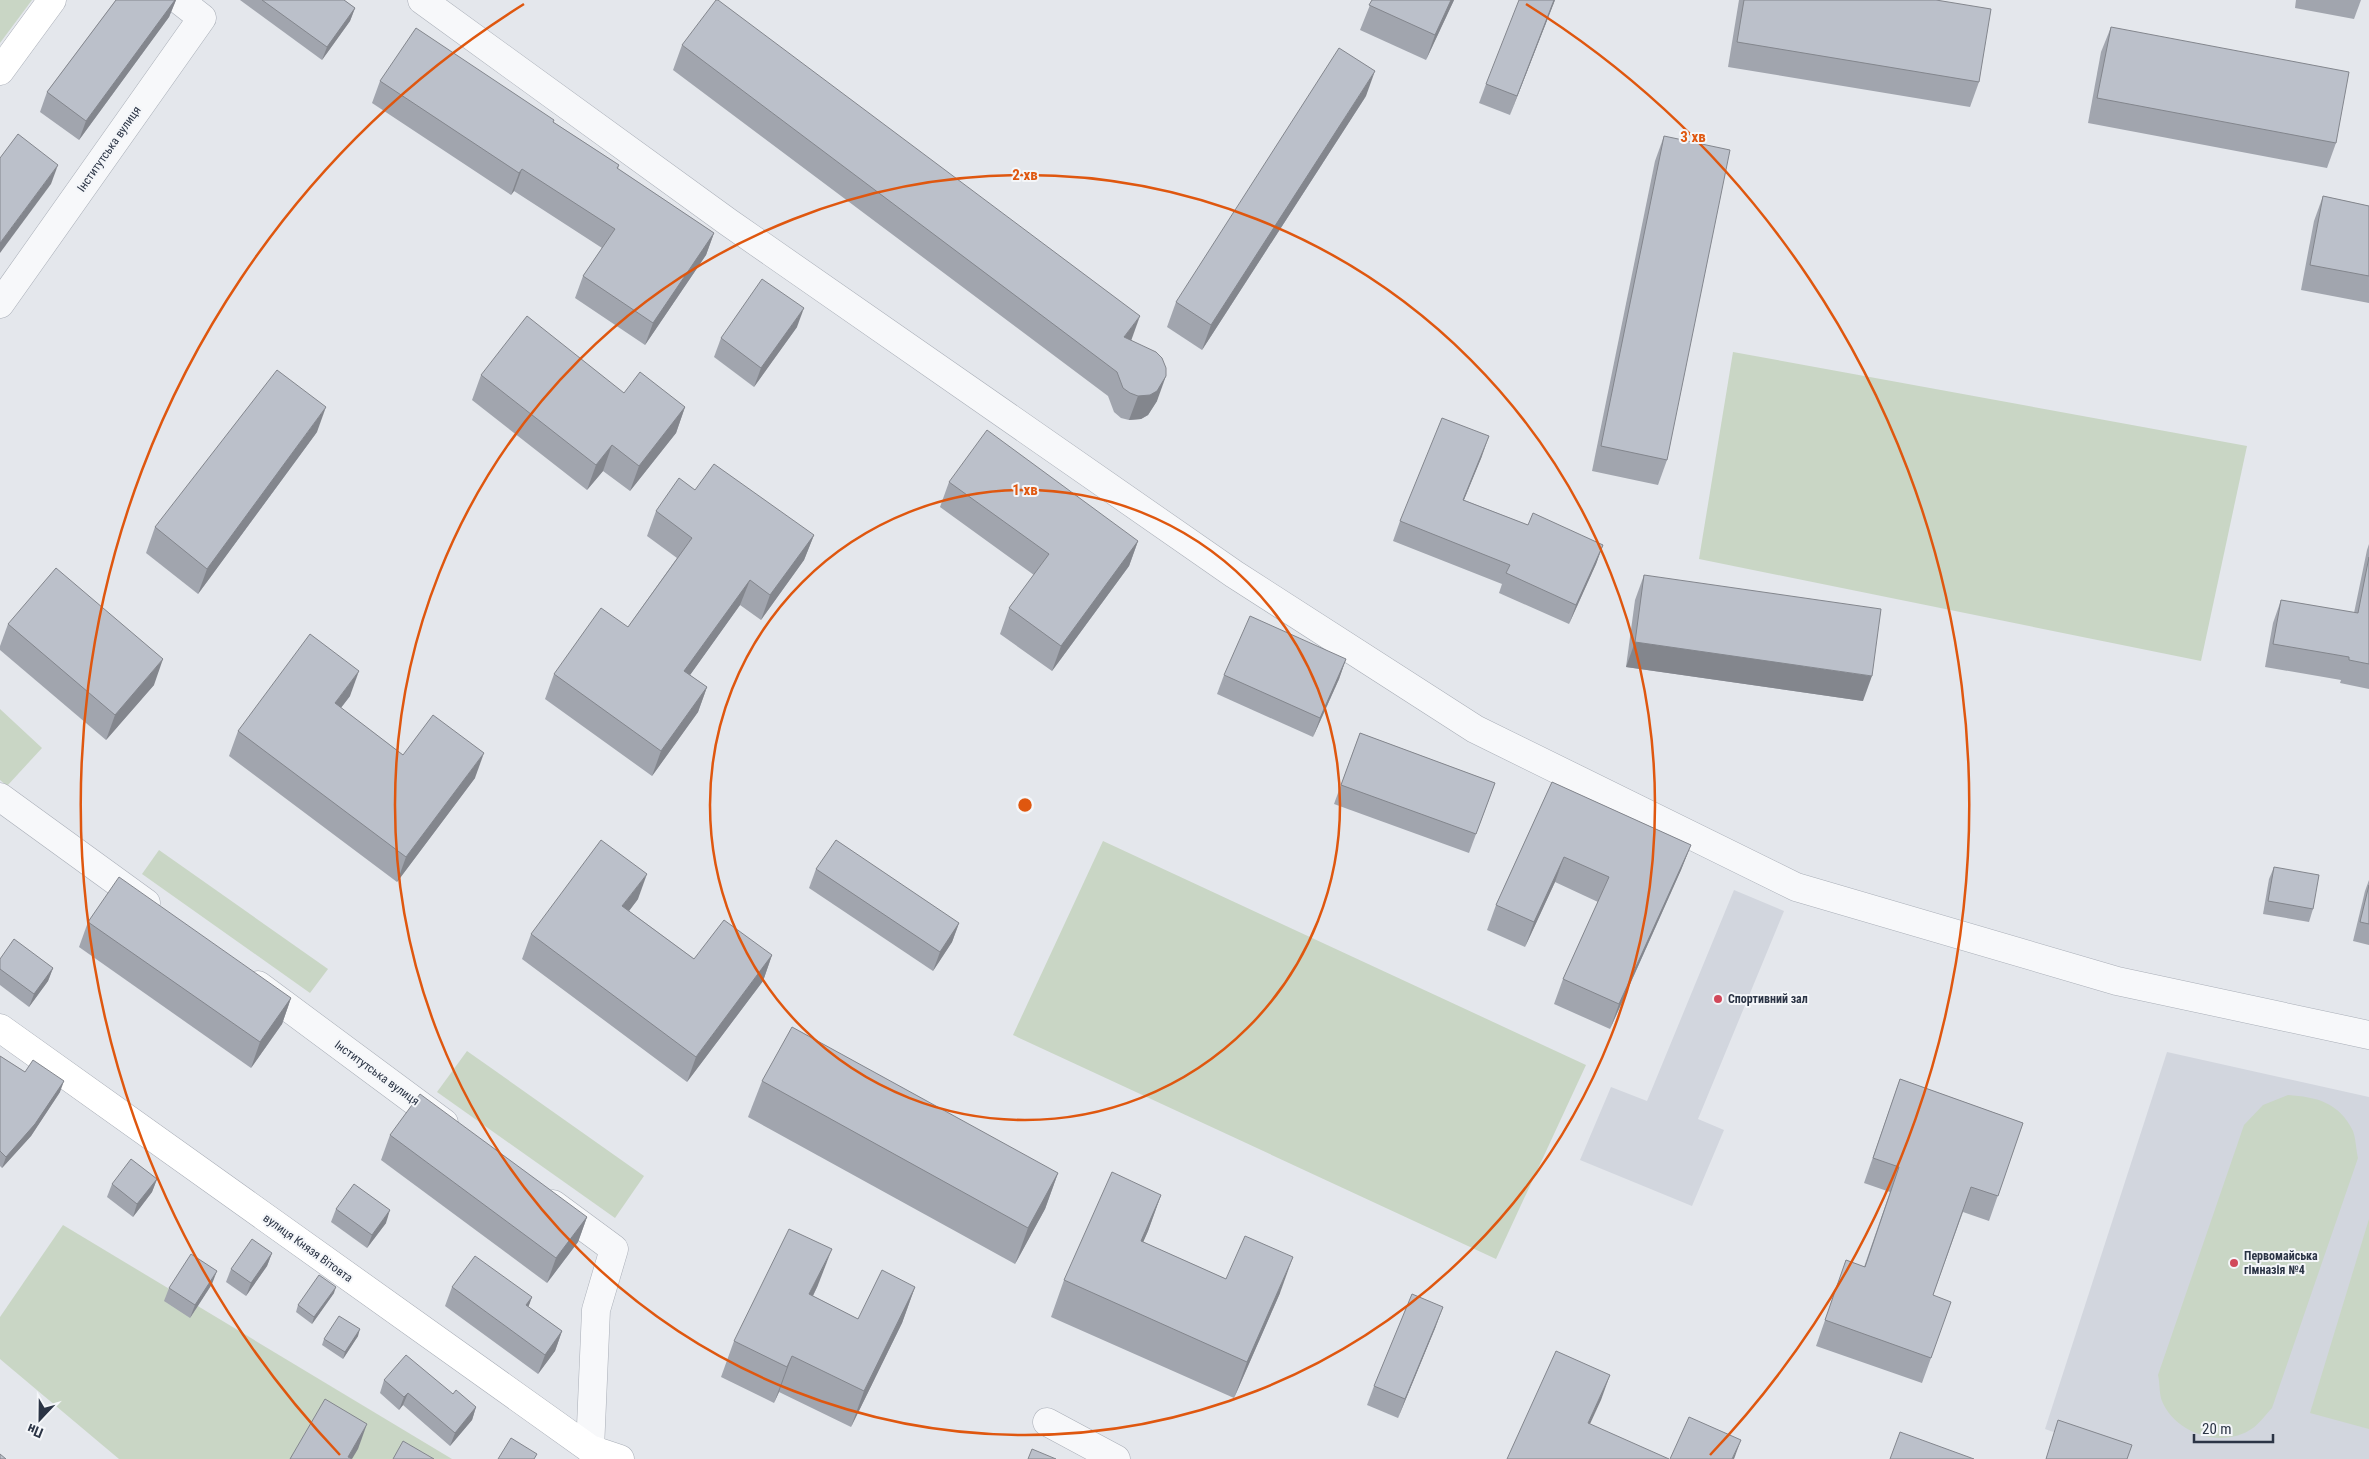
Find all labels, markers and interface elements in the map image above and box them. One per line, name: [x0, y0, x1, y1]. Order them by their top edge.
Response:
street label: Інститутська вулиця: [74, 103, 144, 195]
text: 3 хв: [1680, 128, 1706, 146]
text: 2 хв: [1012, 166, 1038, 184]
text: 1 хв: [1012, 481, 1038, 499]
centre of rings: [1016, 796, 1034, 814]
place label: Спортивний зал: [1728, 992, 1808, 1006]
marker: Спортивний зал: [1712, 993, 1724, 1005]
street label: Інститутська вулиця: [332, 1038, 422, 1108]
street label: вулиця Князя Вітовта: [261, 1211, 356, 1285]
place label: Первомайська гімназія №4: [2244, 1249, 2318, 1277]
marker: Первомайська гімназія №4: [2228, 1257, 2240, 1269]
north arrow: [15, 1394, 65, 1444]
scale bar: [2194, 1412, 2273, 1444]
text: 20 m: [2202, 1420, 2232, 1438]
text: Пн: [25, 1421, 45, 1441]

